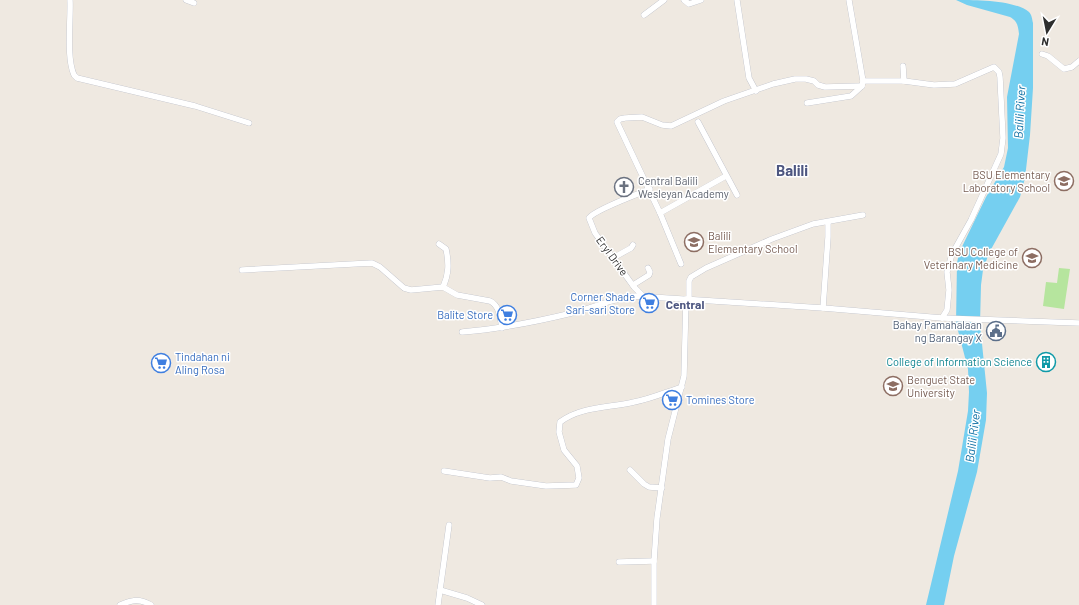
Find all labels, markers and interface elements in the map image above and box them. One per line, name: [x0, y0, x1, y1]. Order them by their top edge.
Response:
north arrow: [1027, 12, 1067, 52]
text: N: [1040, 35, 1050, 49]
water label: Balili River: [1011, 84, 1027, 139]
district label: Balili: [776, 161, 808, 179]
place label: BSU Elementary Laboratory School: [963, 168, 1050, 194]
school or university icon: BSU Elementary Laboratory School: [1053, 170, 1075, 192]
place label: Central Balili Wesleyan Academy: [638, 174, 729, 200]
church icon: Central Balili Wesleyan Academy: [613, 176, 635, 198]
place label: Balili Elementary School: [708, 229, 798, 255]
school or university icon: Balili Elementary School: [683, 231, 705, 253]
street label: Eryl Drive: [594, 234, 631, 278]
place label: BSU College of Veterinary Medicine: [924, 245, 1018, 271]
school or university icon: BSU College of Veterinary Medicine: [1021, 247, 1043, 269]
place label: Corner Shade Sari-sari Store: [566, 290, 635, 316]
supermarket icon: Corner Shade Sari-sari Store: [638, 292, 660, 314]
district label: Central: [666, 297, 704, 311]
supermarket icon: Balite Store: [496, 304, 518, 326]
place label: Balite Store: [437, 308, 493, 321]
place label: Bahay Pamahalaan ng Barangay X: [893, 318, 983, 344]
public building icon: Bahay Pamahalaan ng Barangay X: [985, 320, 1007, 342]
place label: Tindahan ni Aling Rosa: [175, 350, 230, 376]
building icon: College of Information Science: [1035, 351, 1057, 373]
supermarket icon: Tindahan ni Aling Rosa: [150, 352, 172, 374]
place label: College of Information Science: [886, 355, 1032, 368]
place label: Benguet State University: [907, 373, 975, 399]
school or university icon: Benguet State University: [882, 375, 904, 397]
supermarket icon: Tomines Store: [661, 389, 683, 411]
place label: Tomines Store: [686, 393, 755, 406]
water label: Balili River: [962, 408, 982, 463]

